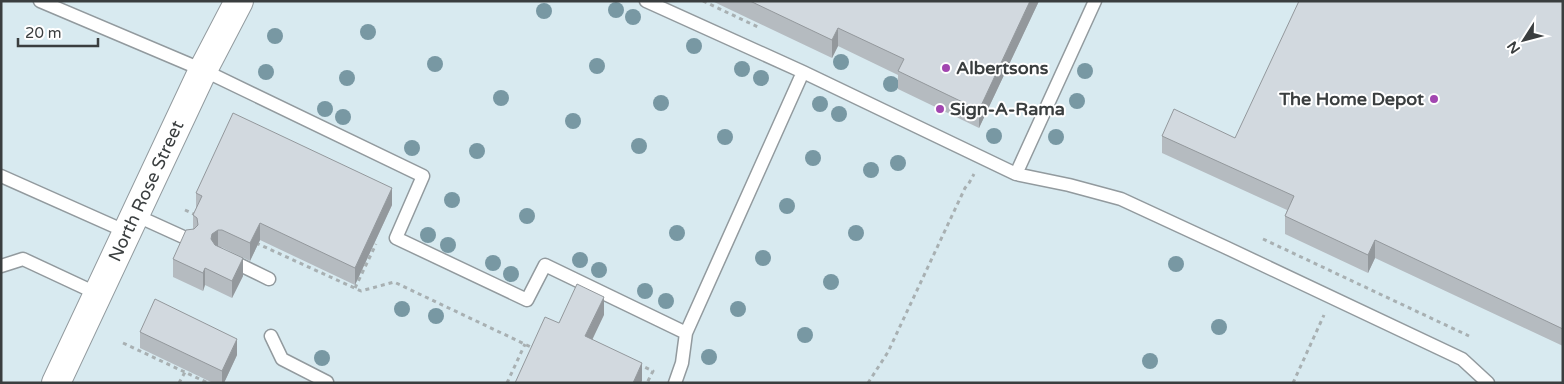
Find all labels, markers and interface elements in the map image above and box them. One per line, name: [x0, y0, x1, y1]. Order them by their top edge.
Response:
scale bar: [18, 15, 98, 47]
north arrow: [1499, 15, 1549, 65]
text: 20 m: [25, 24, 62, 42]
text: N: [1504, 38, 1524, 57]
place label: Albertsons: [956, 57, 1049, 79]
marker: Albertsons: [940, 62, 952, 74]
place label: The Home Depot: [1278, 88, 1424, 110]
marker: The Home Depot: [1428, 93, 1440, 105]
place label: Sign-A-Rama: [950, 98, 1065, 120]
marker: Sign-A-Rama: [934, 103, 946, 115]
street label: North Rose Street: [104, 117, 188, 265]

